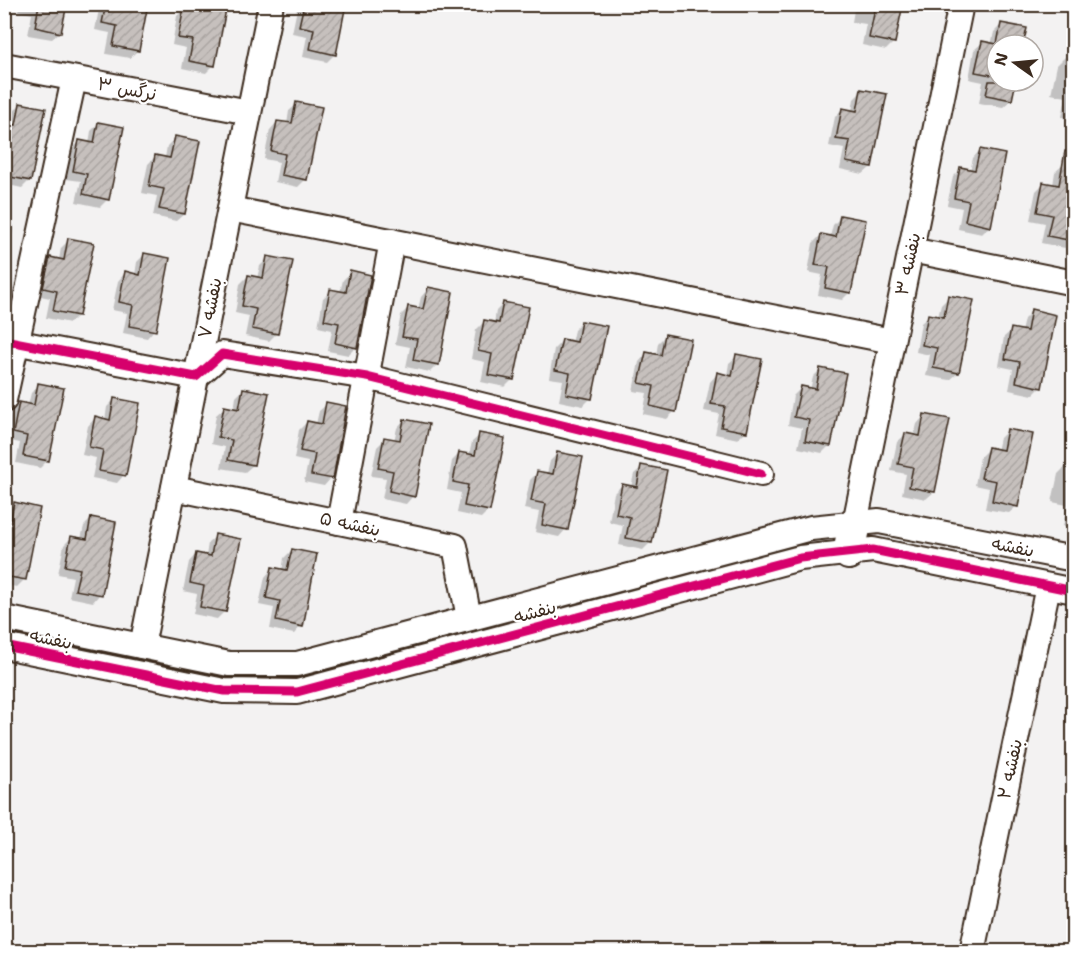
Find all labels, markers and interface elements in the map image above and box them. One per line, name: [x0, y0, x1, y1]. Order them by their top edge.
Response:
north arrow: [985, 33, 1045, 93]
text: N: [989, 50, 1013, 68]
street label: نرگس ۳: [95, 72, 159, 106]
street label: بنفشه ۳: [890, 230, 926, 298]
street label: بنفشه ۷: [192, 275, 228, 341]
street label: بنفشه ۵: [317, 506, 383, 542]
street label: بنفشه: [990, 531, 1036, 563]
street label: بنفشه: [511, 595, 559, 629]
street label: بنفشه: [28, 623, 74, 655]
street label: بنفشه ۲: [992, 737, 1028, 801]

